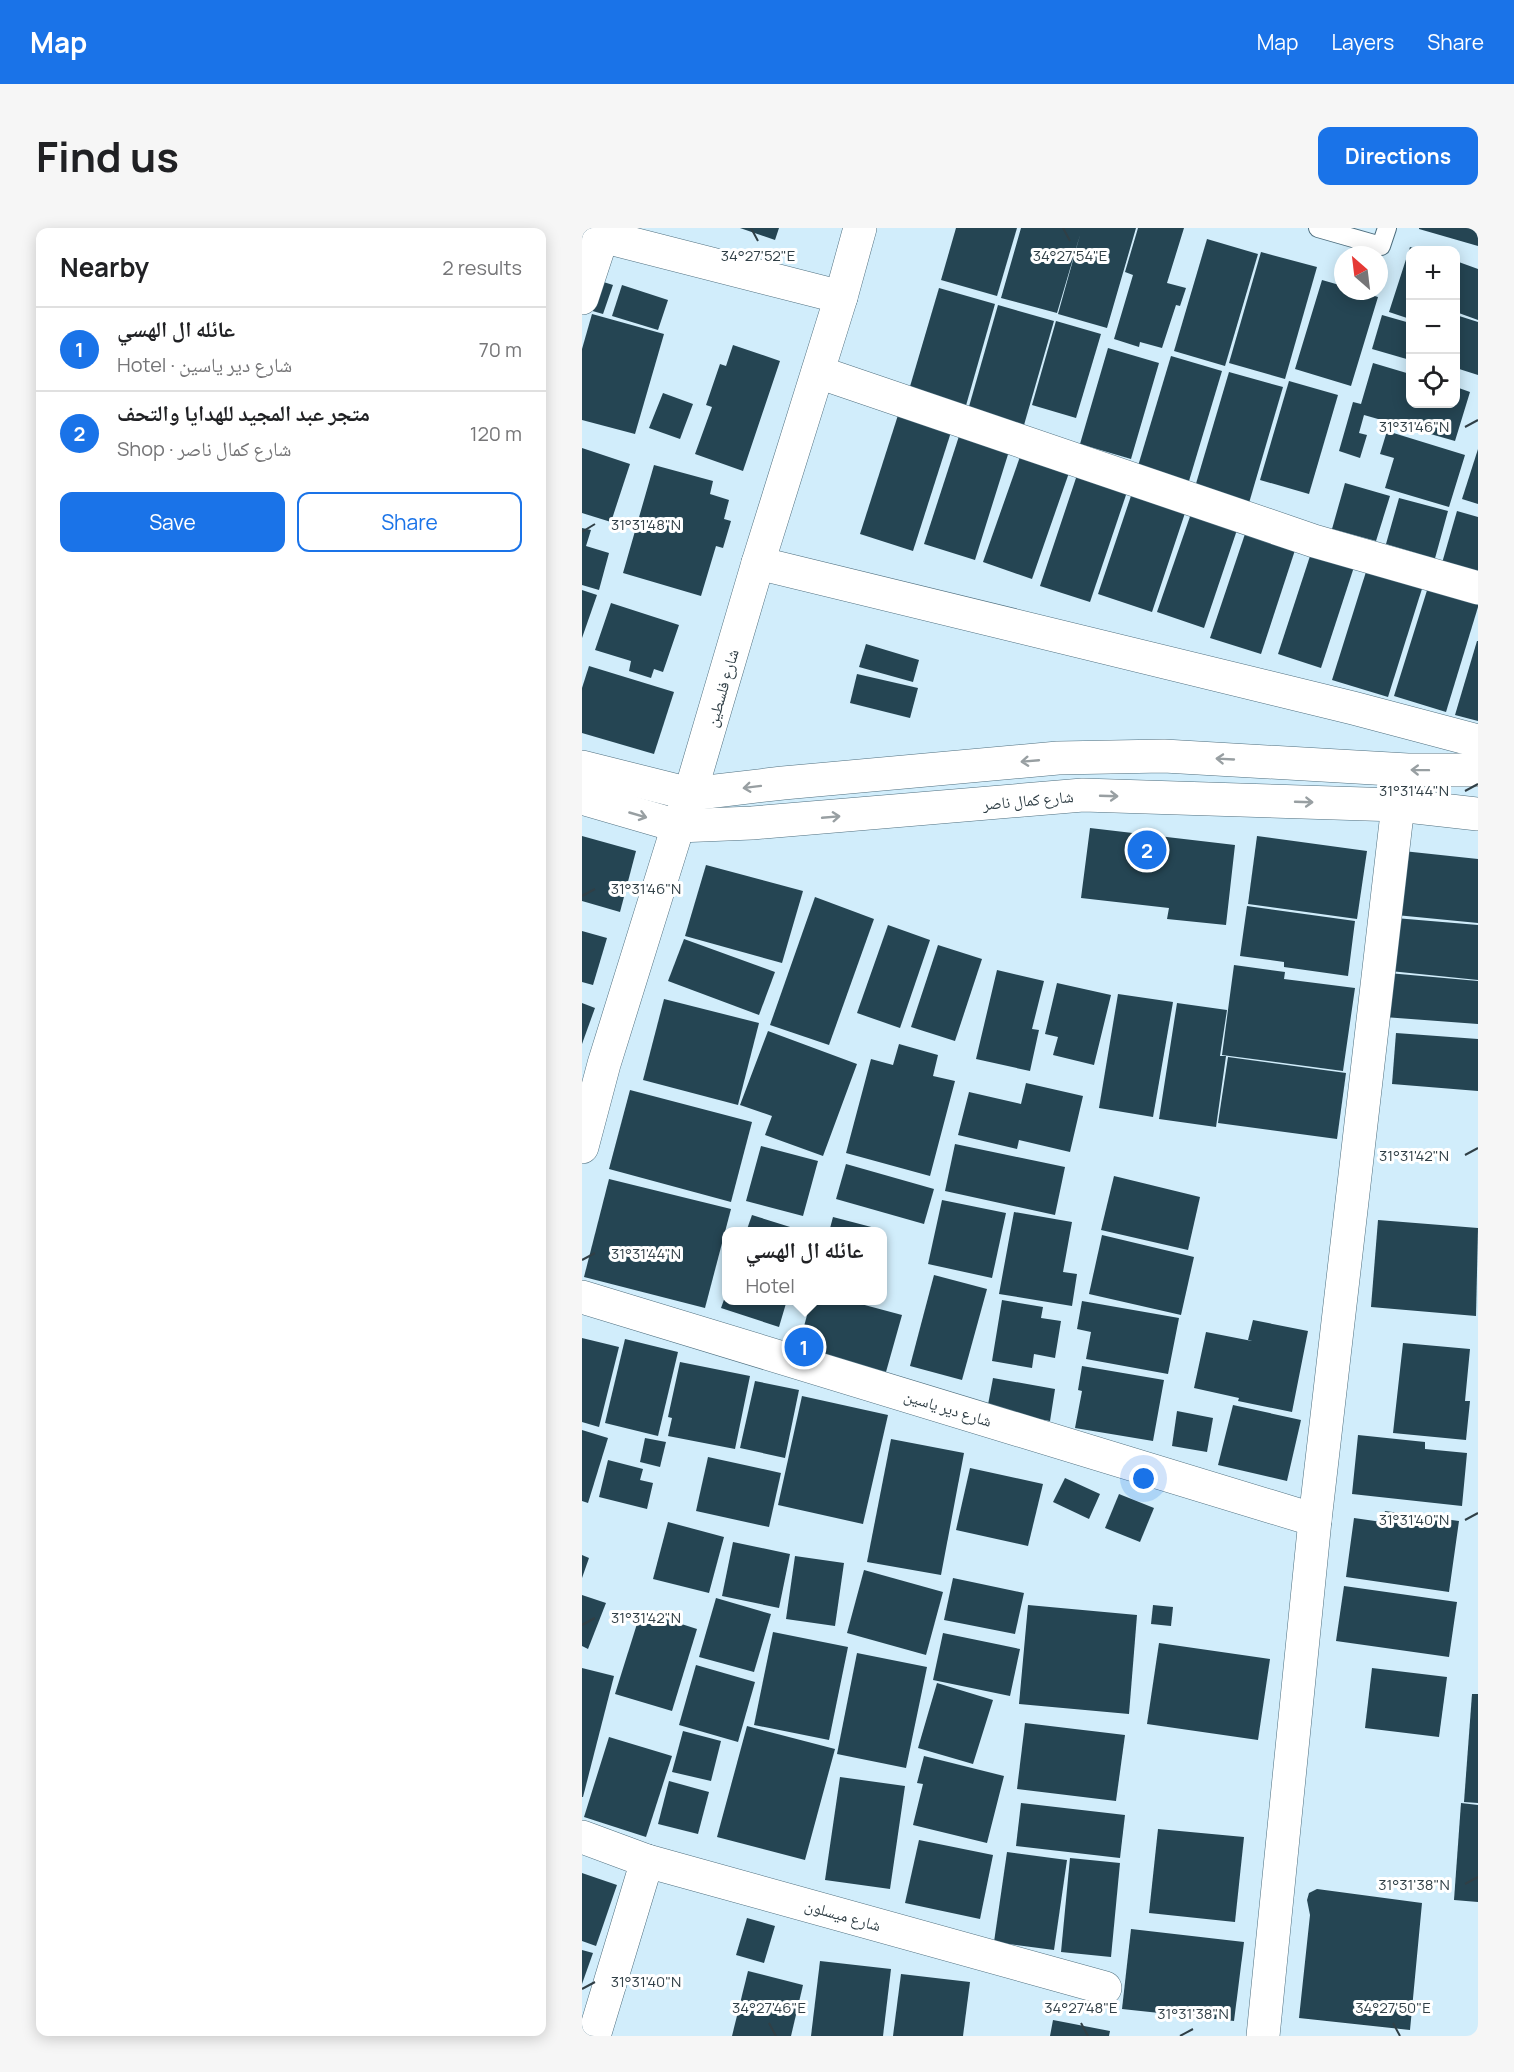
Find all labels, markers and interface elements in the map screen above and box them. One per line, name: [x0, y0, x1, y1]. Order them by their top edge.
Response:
text: Map: [30, 23, 87, 61]
text: Map: [1257, 28, 1298, 56]
text: Layers: [1331, 28, 1394, 56]
text: Share: [1427, 28, 1484, 56]
text: Find us: [36, 127, 179, 185]
button: Directions: [1318, 127, 1478, 185]
text: 34°27'52"E: [721, 245, 795, 266]
text: 34°27'54"E: [1033, 245, 1107, 266]
north arrow: [1334, 246, 1388, 300]
map controls: [1406, 246, 1460, 408]
button: +: [1406, 246, 1460, 300]
text: Nearby: [60, 249, 149, 285]
text: 2 results: [442, 254, 522, 281]
button: −: [1406, 300, 1460, 354]
text: عائله ال الهسي: [117, 314, 235, 344]
text: 1: [75, 336, 84, 363]
text: 70 m: [479, 336, 522, 363]
text: Hotel · شارع دير ياسين: [117, 351, 292, 378]
button: locate: [1406, 354, 1460, 408]
text: متجر عبد المجيد للهدايا والتحف: [117, 398, 370, 428]
text: 31°31'46"N: [1379, 416, 1449, 437]
text: 2: [74, 420, 85, 447]
text: 120 m: [470, 420, 522, 447]
text: Shop · شارع كمال ناصر: [117, 435, 291, 462]
button: Save: [60, 492, 285, 552]
button: Share: [297, 492, 522, 552]
text: 31°31'48"N: [611, 514, 681, 535]
street label: شارع فلسطين: [700, 646, 744, 730]
one-way arrow: [1215, 754, 1235, 765]
one-way arrow: [1021, 756, 1040, 767]
one-way arrow: [1410, 764, 1430, 776]
text: 31°31'44"N: [1379, 780, 1449, 801]
one-way arrow: [743, 781, 763, 792]
street label: شارع كمال ناصر: [981, 785, 1074, 815]
one-way arrow: [1099, 790, 1119, 801]
one-way arrow: [1294, 797, 1314, 808]
one-way arrow: [628, 810, 647, 821]
one-way arrow: [821, 811, 841, 822]
pin: 2: [1128, 828, 1166, 872]
text: 31°31'46"N: [611, 878, 681, 899]
text: 31°31'42"N: [1379, 1145, 1449, 1166]
popup: [722, 1227, 887, 1305]
text: عائله ال الهسي: [745, 1235, 864, 1265]
text: 31°31'44"N: [611, 1243, 681, 1264]
text: Hotel: [745, 1272, 795, 1299]
pin: 1: [784, 1324, 824, 1370]
street label: شارع دير ياسين: [901, 1384, 995, 1432]
your location: [1129, 1464, 1158, 1493]
text: 31°31'40"N: [1379, 1509, 1449, 1530]
text: 31°31'42"N: [611, 1607, 681, 1628]
text: 31°31'38"N: [1378, 1874, 1450, 1895]
street label: شارع ميسلون: [802, 1894, 884, 1936]
text: 31°31'40"N: [611, 1971, 681, 1992]
text: 34°27'46"E: [732, 1997, 806, 2018]
text: 34°27'48"E: [1044, 1997, 1118, 2018]
text: 34°27'50"E: [1355, 1997, 1431, 2018]
text: 31°31'38"N: [1157, 2003, 1229, 2024]

